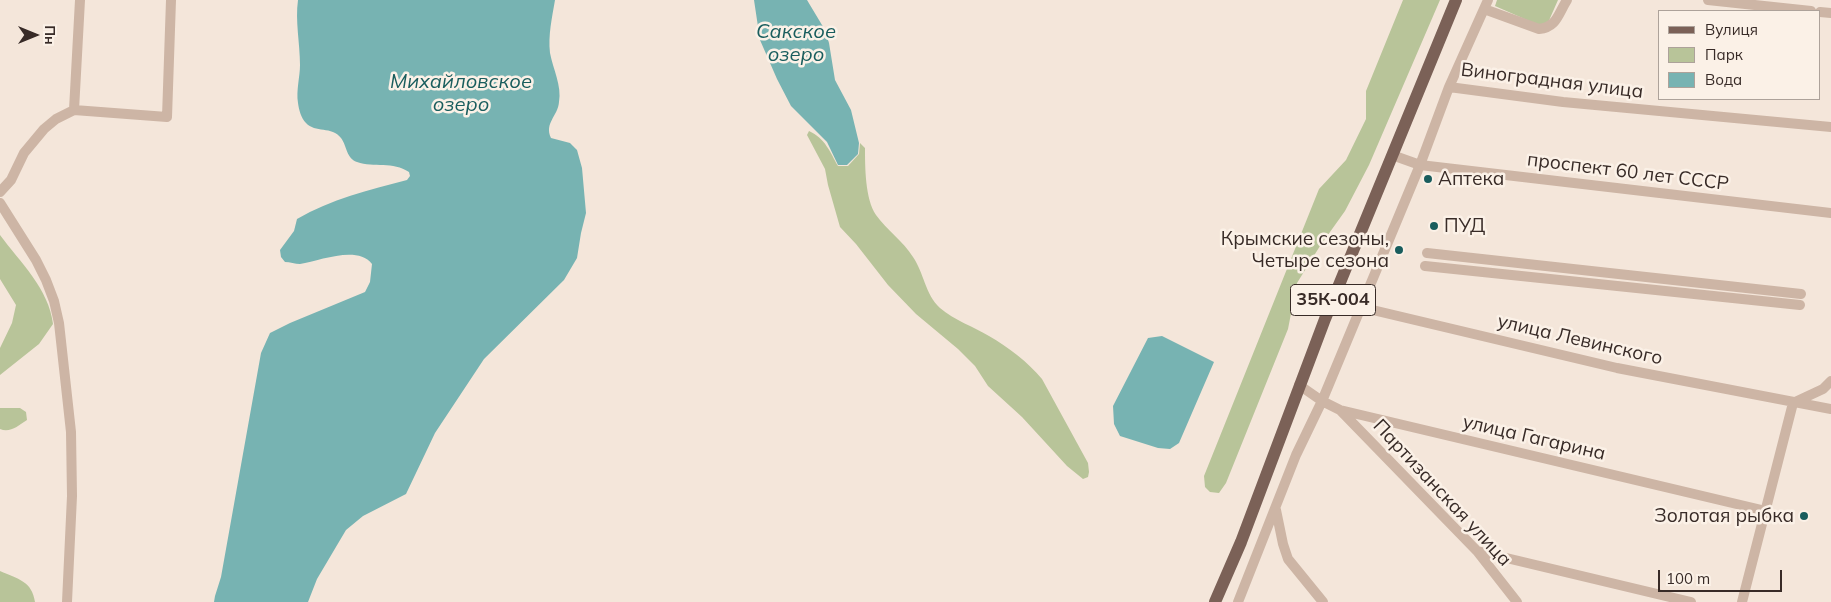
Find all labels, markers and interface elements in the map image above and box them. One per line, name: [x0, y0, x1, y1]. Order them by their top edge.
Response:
north arrow: [10, 10, 60, 60]
legend: [1658, 10, 1821, 100]
water label: Сакское озеро: [756, 20, 836, 67]
text: Вулиця: [1705, 20, 1758, 39]
text: Пн: [41, 25, 59, 45]
text: Парк: [1705, 45, 1743, 64]
street label: Виноградная улица: [1460, 59, 1644, 103]
water label: Михайловское озеро: [390, 70, 532, 117]
text: Вода: [1705, 70, 1742, 89]
street label: проспект 60 лет СССР: [1526, 148, 1730, 196]
place label: Аптека: [1438, 168, 1504, 190]
marker: Аптека: [1422, 173, 1434, 185]
place label: ПУД: [1444, 215, 1485, 237]
marker: ПУД: [1428, 220, 1440, 232]
place label: Крымские сезоны, Четыре сезона: [1221, 228, 1389, 272]
marker: Крымские сезоны, Четыре сезона: [1393, 244, 1405, 256]
road number: 35К-004: [1290, 284, 1376, 316]
street label: улица Левинского: [1495, 310, 1665, 370]
street label: улица Гагарина: [1460, 410, 1608, 466]
street label: Партизанская улица: [1368, 415, 1516, 571]
place label: Золотая рыбка: [1654, 505, 1794, 527]
marker: Золотая рыбка: [1798, 510, 1810, 522]
scale bar: [1661, 560, 1785, 592]
text: 100 m: [1666, 569, 1710, 588]

